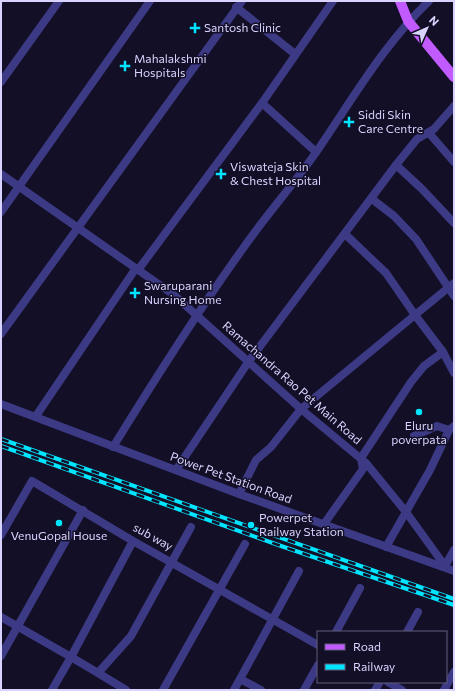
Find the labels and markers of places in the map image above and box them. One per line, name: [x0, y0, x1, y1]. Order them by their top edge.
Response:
place label: Santosh Clinic: [204, 20, 281, 34]
marker: Santosh Clinic: [189, 22, 201, 34]
place label: Mahalakshmi Hospitals: [134, 51, 207, 79]
marker: Mahalakshmi Hospitals: [119, 60, 131, 72]
place label: Siddi Skin Care Centre: [358, 107, 423, 135]
marker: Siddi Skin Care Centre: [343, 116, 355, 128]
place label: Viswateja Skin & Chest Hospital: [230, 159, 321, 187]
marker: Viswateja Skin & Chest Hospital: [215, 168, 227, 180]
place label: Swaruparani Nursing Home: [144, 278, 222, 306]
marker: Swaruparani Nursing Home: [129, 287, 141, 299]
marker: Eluru poverpata: [414, 407, 424, 417]
place label: Eluru poverpata: [391, 418, 447, 446]
place label: Powerpet Railway Station: [259, 510, 344, 538]
marker: VenuGopal House: [54, 518, 64, 528]
marker: Powerpet Railway Station: [246, 520, 256, 530]
place label: VenuGopal House: [11, 528, 107, 542]

